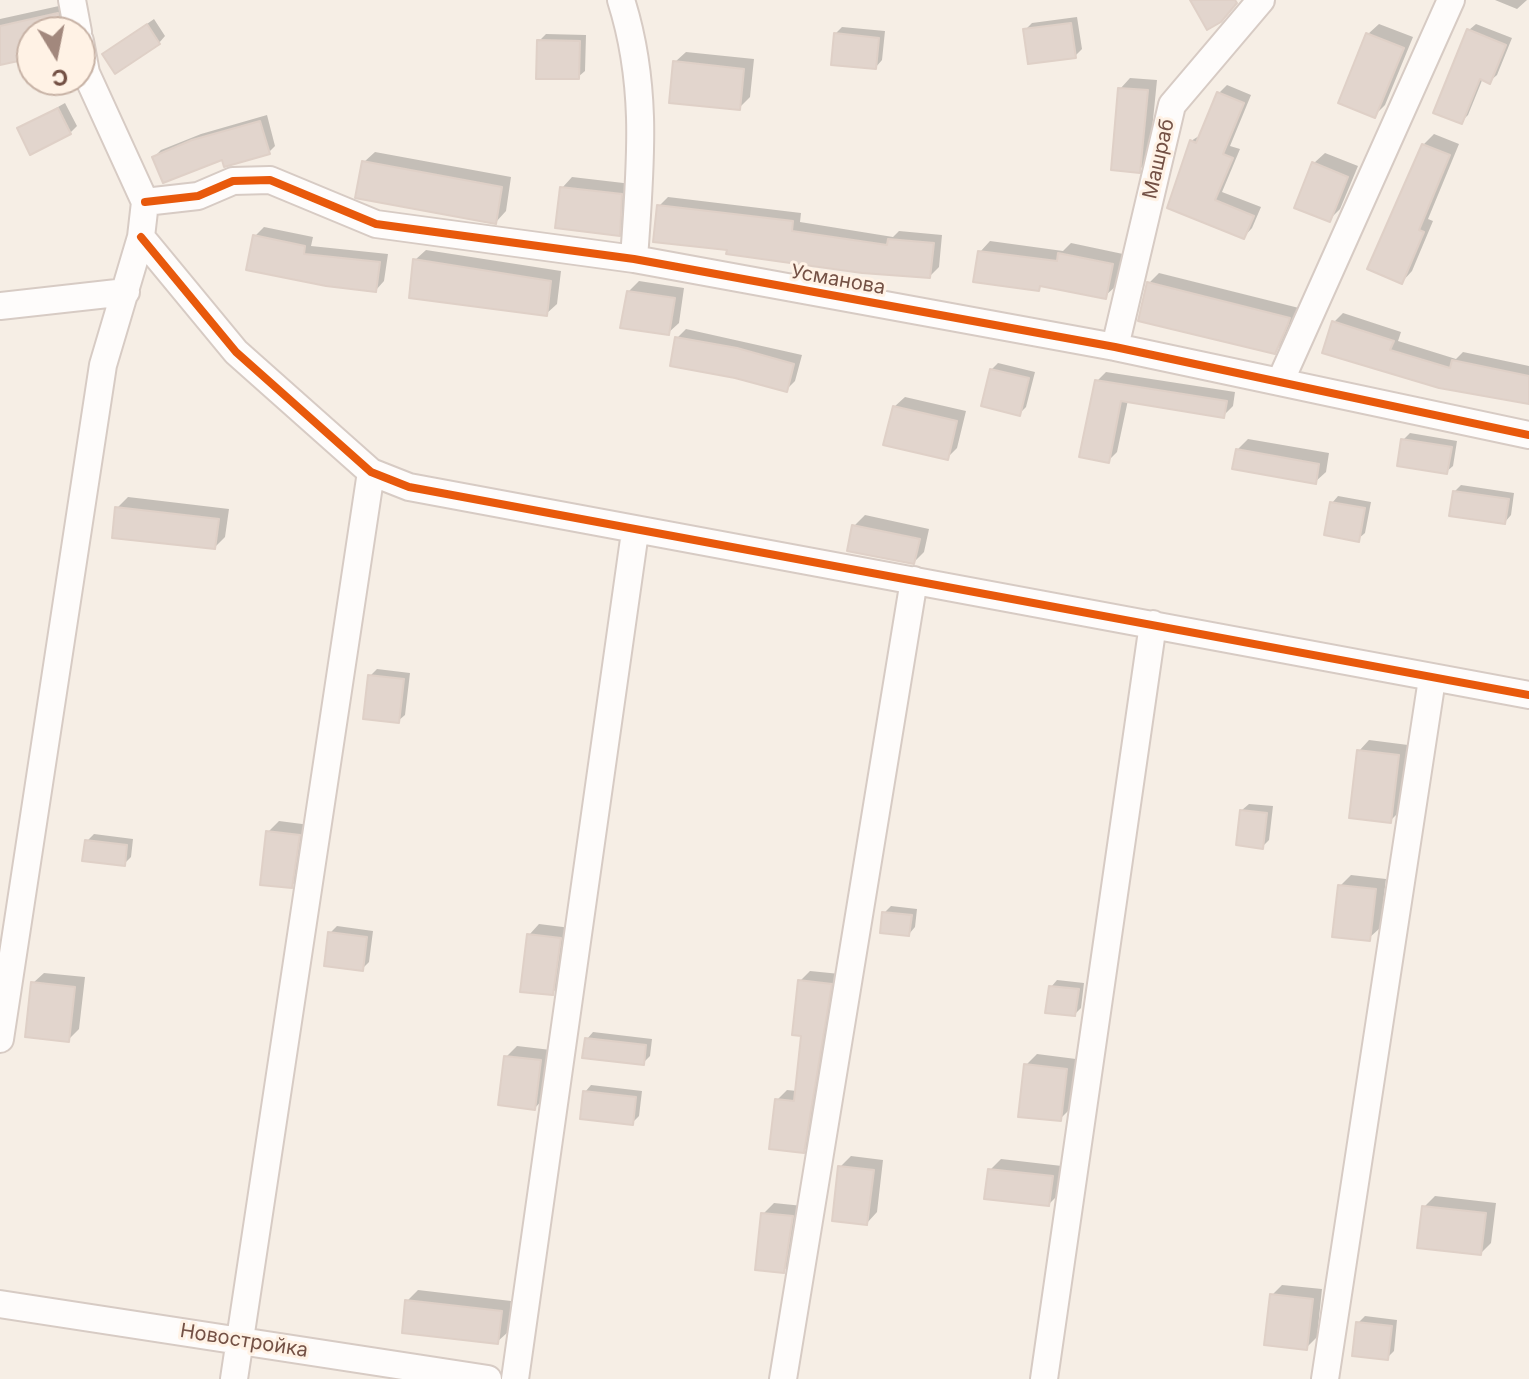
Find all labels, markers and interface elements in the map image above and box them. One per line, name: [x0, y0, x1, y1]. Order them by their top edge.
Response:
north arrow: [16, 16, 96, 96]
text: С: [50, 63, 70, 92]
street label: Машраб: [1138, 117, 1180, 201]
street label: Усманова: [789, 260, 887, 300]
street label: Новостройка: [178, 1319, 310, 1363]

